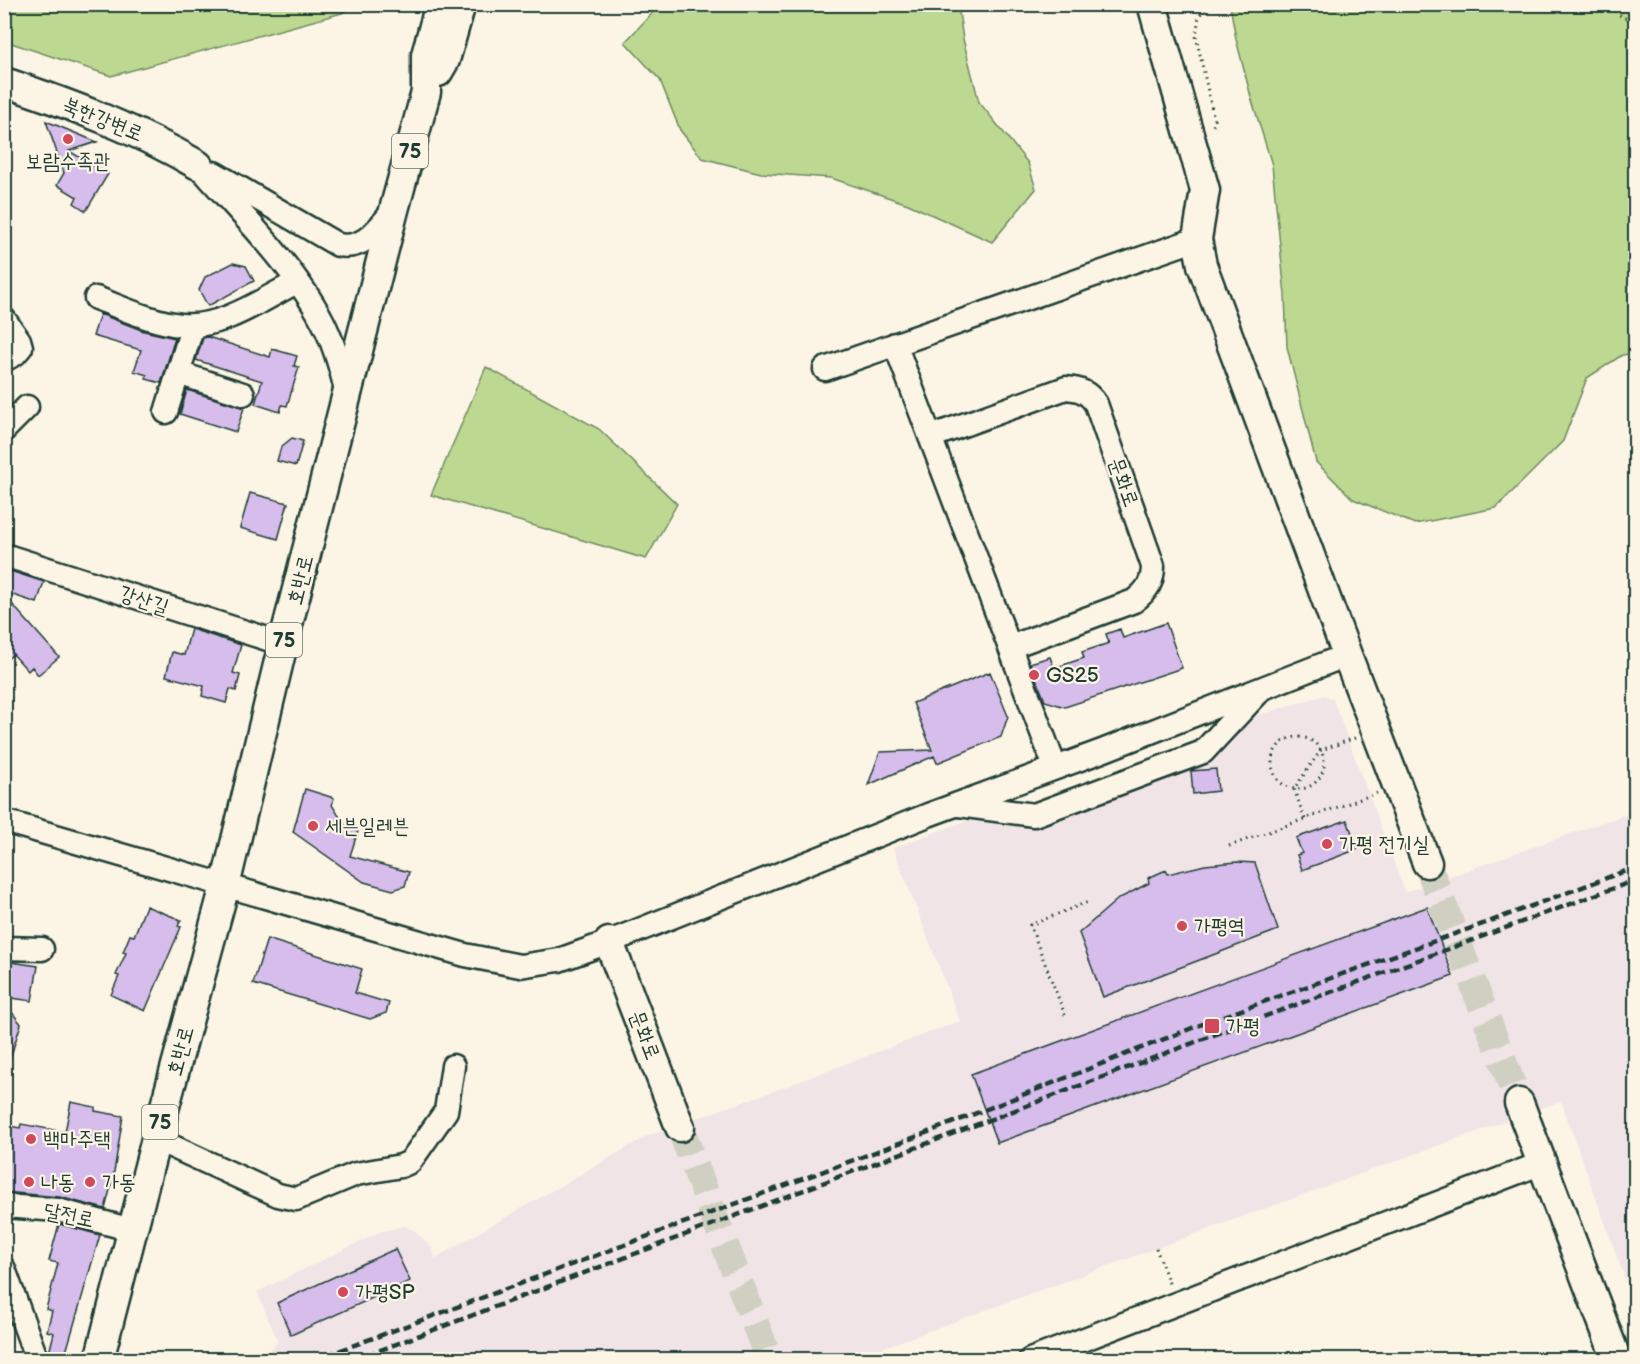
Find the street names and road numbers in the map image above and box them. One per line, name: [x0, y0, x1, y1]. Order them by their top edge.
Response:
street label: 북한강변로: [59, 92, 147, 147]
road number: 75: [392, 134, 428, 168]
street label: 문화로: [1103, 454, 1144, 510]
street label: 호반로: [282, 552, 319, 608]
street label: 강산길: [116, 581, 172, 620]
road number: 75: [266, 623, 302, 657]
street label: 문화로: [624, 1007, 665, 1063]
street label: 호반로: [162, 1023, 199, 1079]
road number: 75: [142, 1105, 178, 1139]
street label: 달전로: [41, 1198, 96, 1233]

